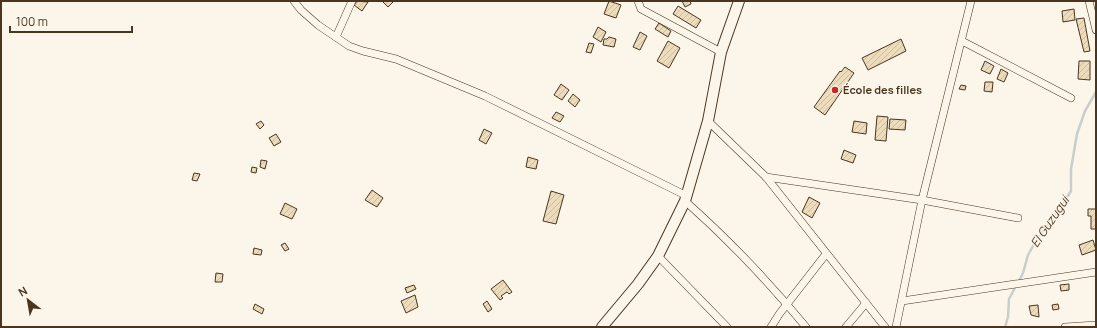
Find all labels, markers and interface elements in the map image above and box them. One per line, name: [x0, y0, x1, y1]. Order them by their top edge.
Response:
scale bar: [10, 8, 132, 34]
text: 100 m: [16, 13, 48, 30]
place label: École des filles: [843, 82, 922, 97]
marker: École des filles: [830, 85, 840, 95]
water label: El Guzugui: [1026, 191, 1074, 251]
north arrow: [8, 280, 48, 320]
text: N: [15, 282, 30, 299]

